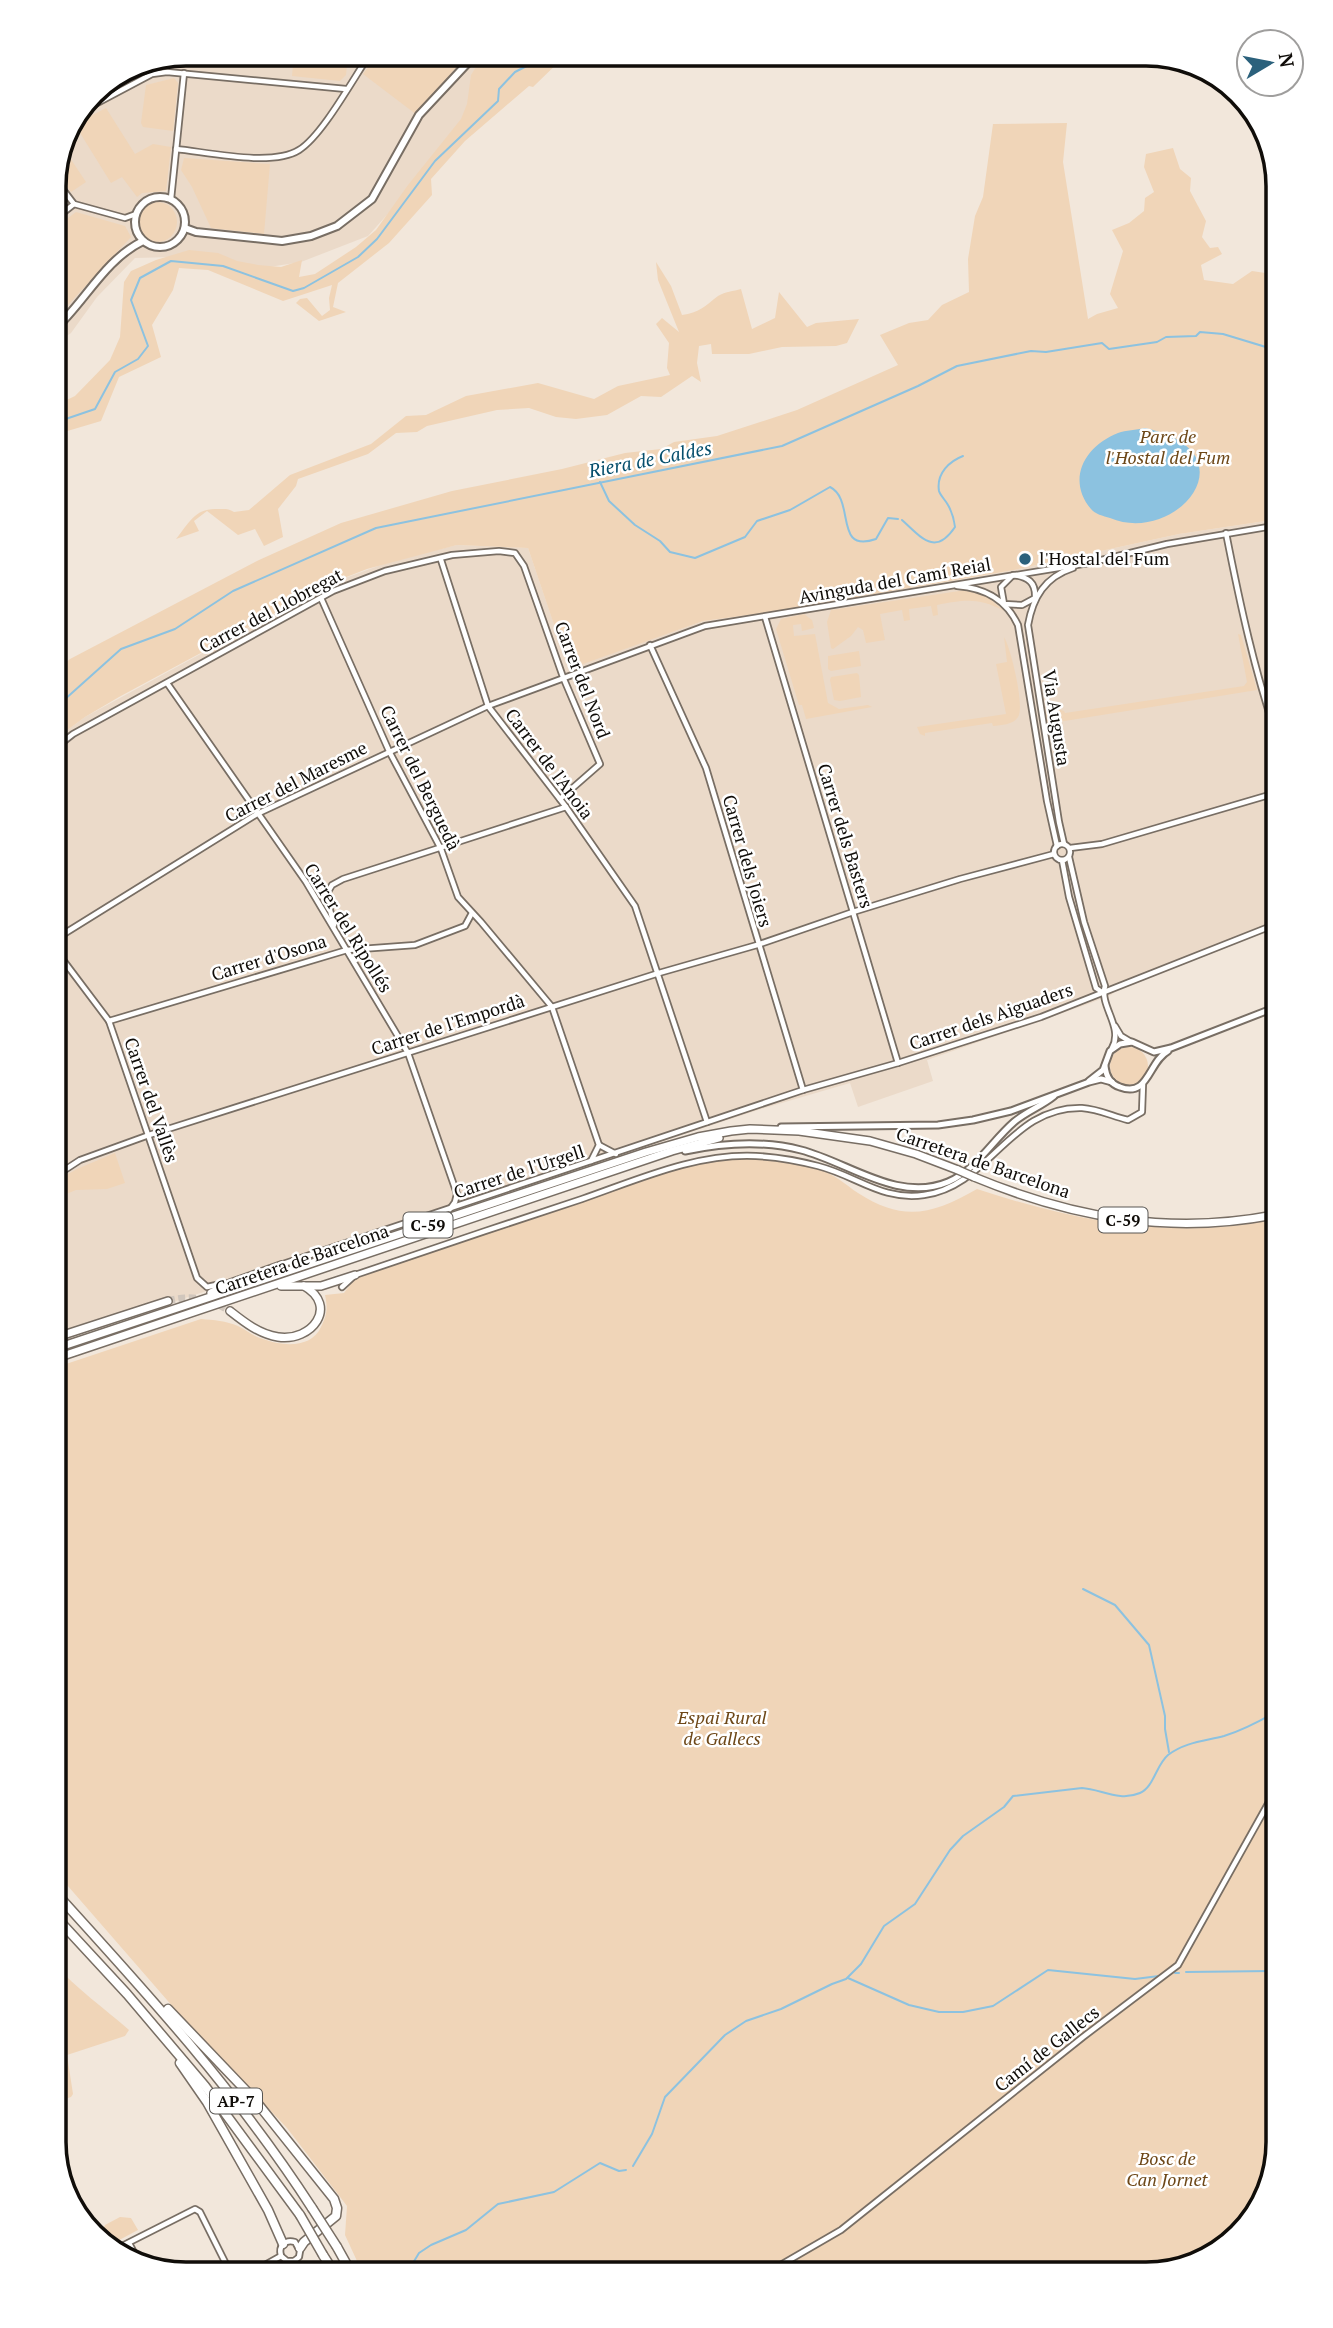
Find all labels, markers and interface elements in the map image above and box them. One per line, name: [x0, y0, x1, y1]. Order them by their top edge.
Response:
north arrow: [1235, 28, 1305, 98]
text: N: [1274, 51, 1301, 70]
park label: Parc de l'Hostal del Fum: [1106, 424, 1230, 469]
water label: Riera de Caldes: [585, 434, 714, 483]
place label: l'Hostal del Fum: [1039, 546, 1170, 570]
street label: Avinguda del Camí Reial: [797, 551, 993, 609]
marker: l'Hostal del Fum: [1017, 551, 1033, 567]
street label: Carrer del Llobregat: [194, 562, 347, 658]
street label: Carrer del Nord: [550, 618, 616, 742]
street label: Via Augusta: [1038, 668, 1076, 768]
street label: Carrer del Berguedà: [375, 701, 466, 854]
street label: Carrer de l'Anoia: [500, 703, 599, 824]
street label: Carrer del Maresme: [220, 735, 371, 827]
street label: Carrer dels Basters: [813, 761, 879, 911]
street label: Carrer dels Joiers: [718, 792, 778, 930]
street label: Carrer del Ripollés: [299, 858, 398, 997]
street label: Carrer d'Osona: [208, 928, 329, 986]
street label: Carrer dels Aiguaders: [906, 977, 1076, 1055]
street label: Carrer de l'Empordà: [368, 988, 527, 1060]
street label: Carrer del Vallès: [119, 1034, 185, 1165]
street label: Carretera de Barcelona: [893, 1121, 1073, 1203]
street label: Carrer de l'Urgell: [450, 1139, 587, 1203]
road number: C-59: [1098, 1208, 1148, 1232]
road number: C-59: [404, 1212, 452, 1238]
street label: Carretera de Barcelona: [212, 1218, 392, 1300]
park label: Espai Rural de Gallecs: [676, 1705, 767, 1750]
street label: Camí de Gallecs: [989, 2000, 1104, 2097]
road number: AP-7: [210, 2088, 262, 2114]
park label: Bosc de Can Jornet: [1126, 2146, 1209, 2191]

